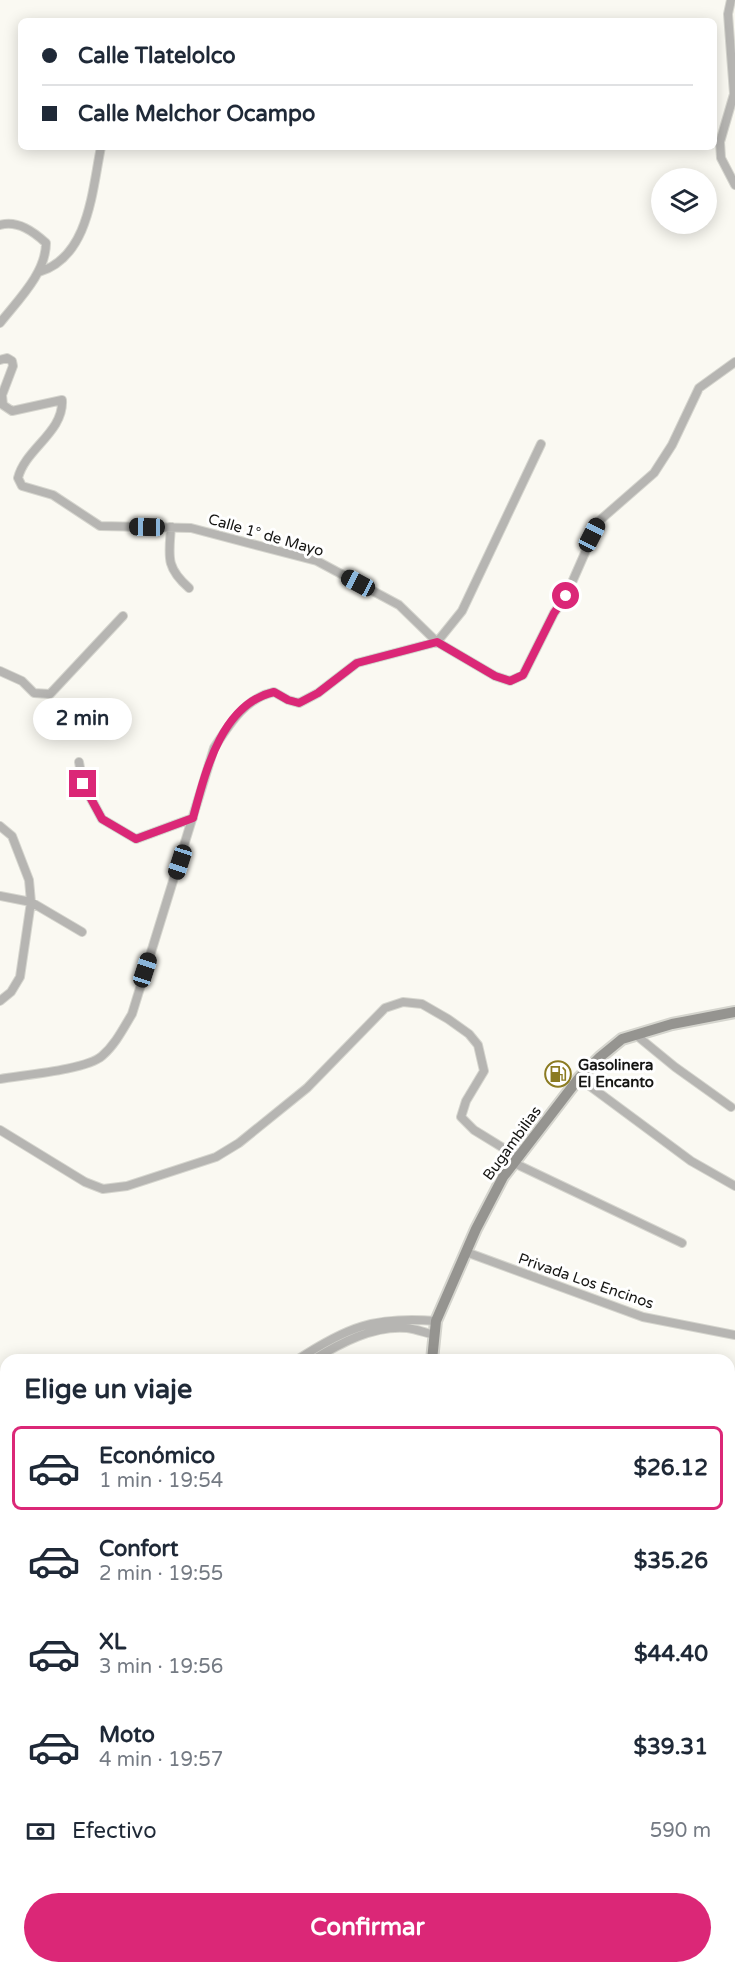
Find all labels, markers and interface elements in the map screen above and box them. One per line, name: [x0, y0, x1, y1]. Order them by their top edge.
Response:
text: Calle Tlatelolco: [78, 43, 236, 69]
text: Calle Melchor Ocampo: [78, 101, 315, 127]
map controls: [651, 168, 717, 234]
button: layers: [651, 168, 717, 234]
street label: Calle 1° de Mayo: [206, 510, 326, 560]
car: [576, 515, 608, 555]
car: [129, 518, 165, 536]
car: [338, 567, 378, 599]
route start: [552, 582, 579, 609]
callout: 2 min: [34, 697, 132, 739]
text: 2 min: [56, 707, 109, 731]
route end: [69, 770, 96, 797]
car: [166, 842, 194, 882]
car: [131, 950, 159, 990]
place label: Gasolinera El Encanto: [578, 1056, 654, 1091]
fuel station icon: Gasolinera El Encanto: [543, 1059, 573, 1089]
street label: Bugambilias: [479, 1102, 545, 1184]
street label: Privada Los Encinos: [516, 1249, 656, 1313]
text: Elige un viaje: [24, 1373, 192, 1406]
icon: car: [27, 1441, 81, 1495]
text: Económico: [99, 1443, 215, 1469]
text: $26.12: [633, 1455, 708, 1481]
text: 1 min · 19:54: [99, 1469, 223, 1493]
icon: car: [27, 1534, 81, 1588]
text: Confort: [99, 1536, 178, 1562]
text: $35.26: [634, 1548, 708, 1574]
text: 2 min · 19:55: [99, 1562, 223, 1586]
icon: car: [27, 1627, 81, 1681]
text: XL: [99, 1629, 126, 1655]
text: $44.40: [634, 1641, 708, 1667]
text: 3 min · 19:56: [99, 1655, 223, 1679]
icon: car: [27, 1720, 81, 1774]
text: Moto: [99, 1722, 155, 1748]
text: $39.31: [633, 1734, 708, 1760]
text: 4 min · 19:57: [99, 1748, 223, 1772]
icon: cash: [24, 1815, 57, 1848]
text: Efectivo: [72, 1818, 157, 1844]
text: 590 m: [650, 1819, 711, 1843]
button: Confirmar: [24, 1893, 711, 1962]

